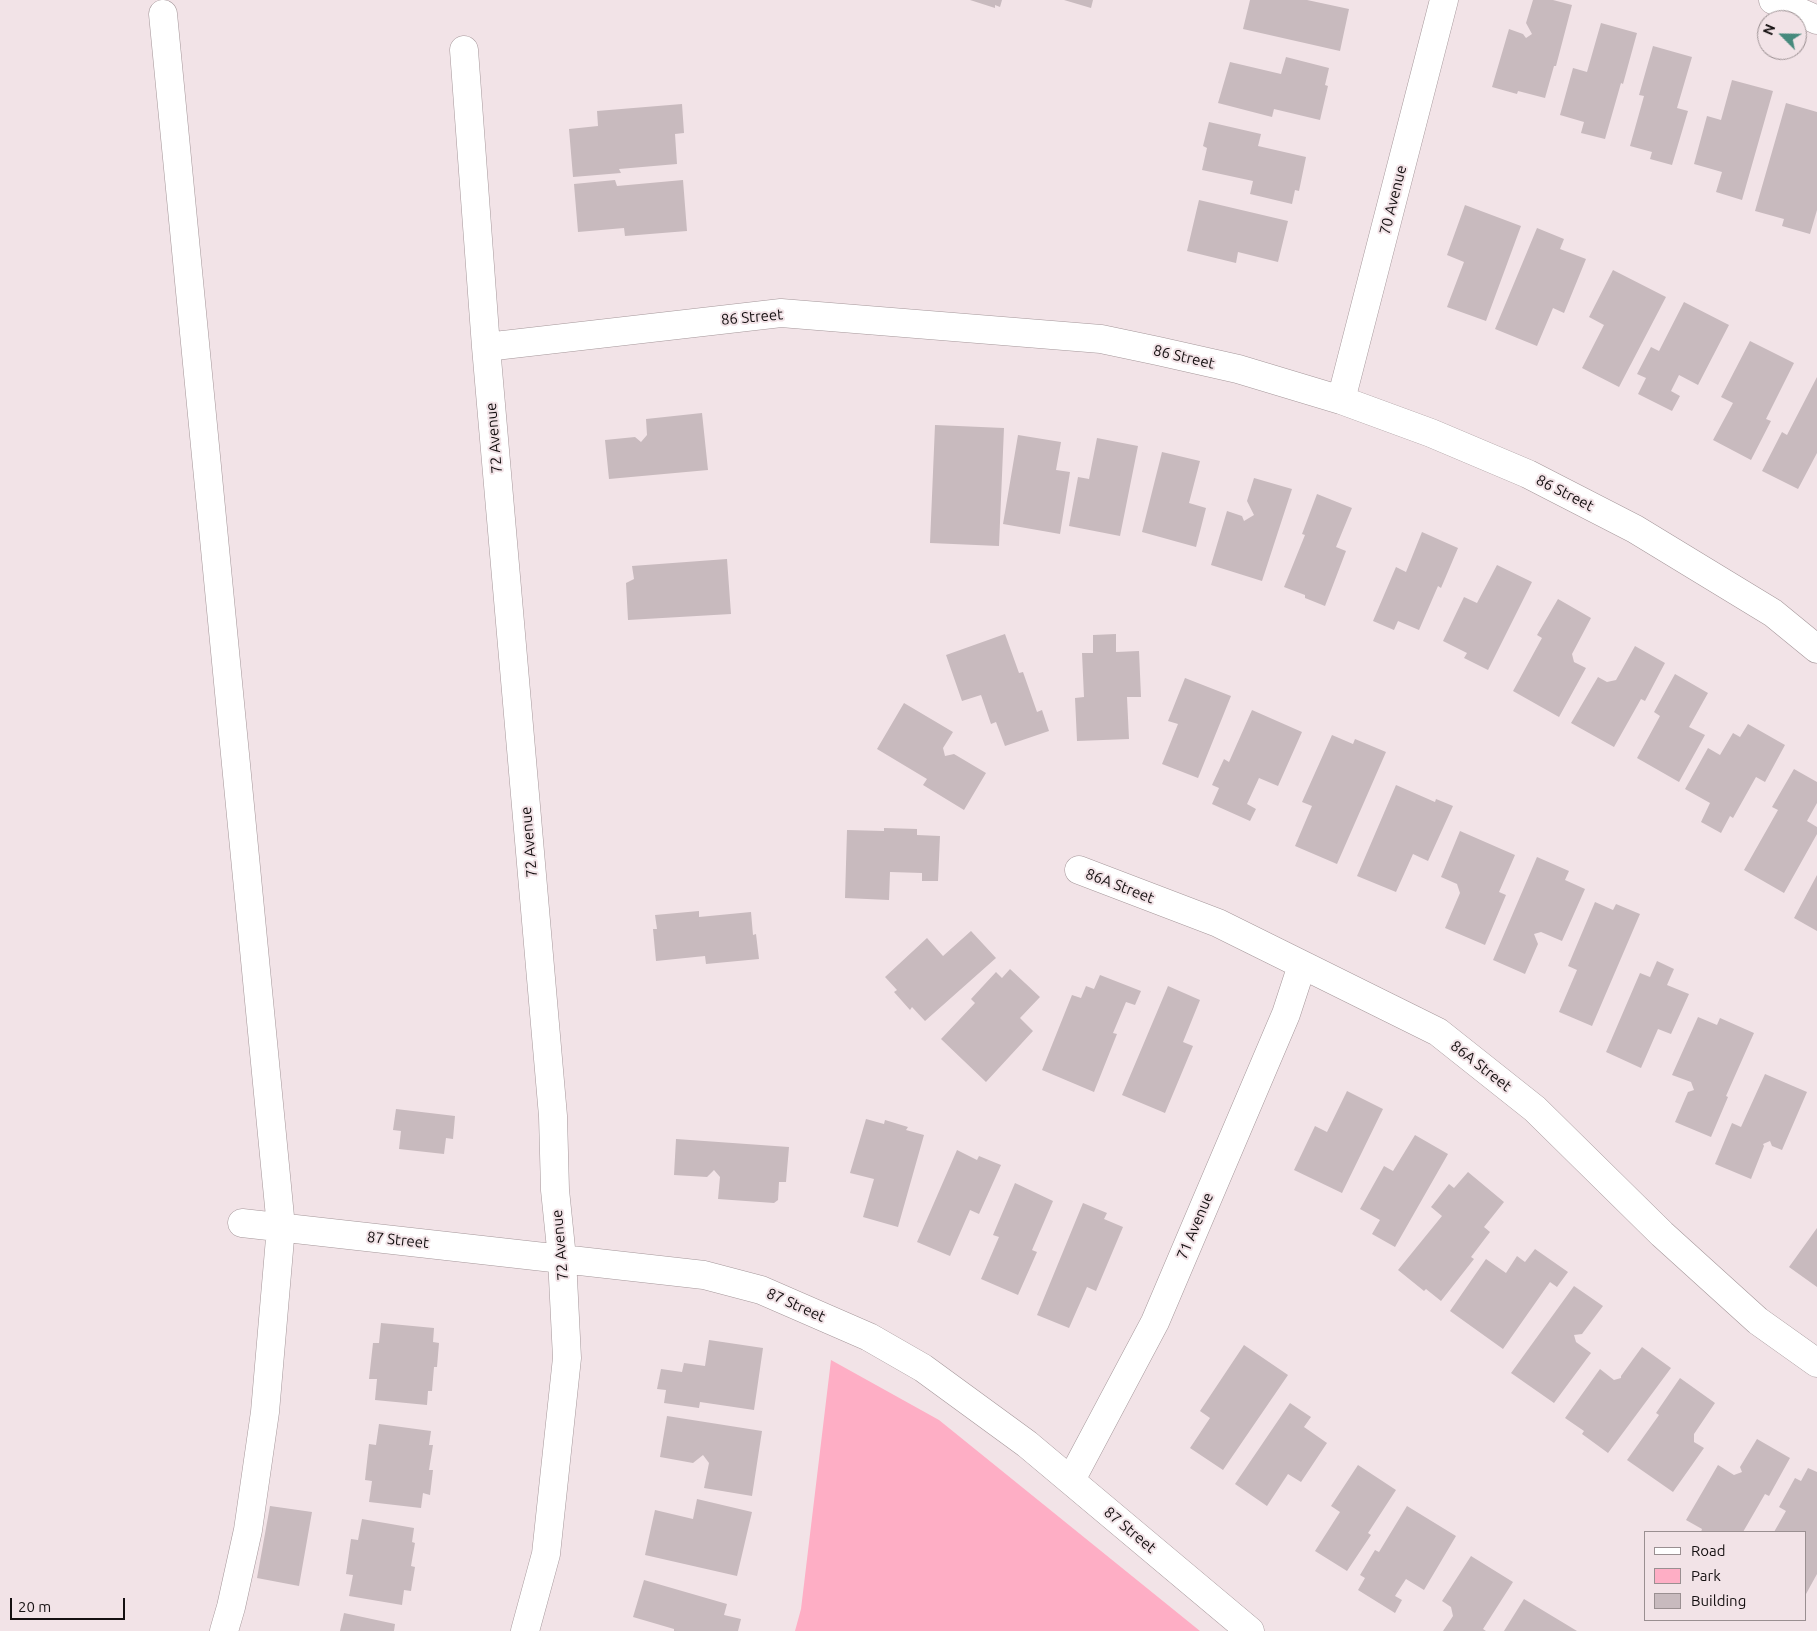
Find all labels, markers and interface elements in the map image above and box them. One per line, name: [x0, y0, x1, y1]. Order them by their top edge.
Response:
north arrow: [1757, 10, 1807, 60]
text: N: [1760, 22, 1779, 37]
street label: 70 Avenue: [1376, 163, 1410, 237]
street label: 86 Street: [720, 305, 784, 329]
street label: 86 Street: [1152, 341, 1216, 373]
street label: 72 Avenue: [482, 402, 506, 474]
street label: 86 Street: [1533, 471, 1597, 515]
street label: 72 Avenue: [517, 806, 541, 878]
street label: 86A Street: [1083, 865, 1157, 907]
street label: 86A Street: [1447, 1037, 1515, 1095]
street label: 71 Avenue: [1173, 1190, 1217, 1262]
street label: 72 Avenue: [548, 1209, 572, 1281]
street label: 87 Street: [366, 1228, 430, 1252]
street label: 87 Street: [764, 1284, 828, 1326]
street label: 87 Street: [1100, 1503, 1160, 1557]
legend: [1644, 1531, 1807, 1621]
text: Road: [1691, 1542, 1726, 1559]
text: Park: [1691, 1567, 1721, 1584]
scale bar: [12, 1588, 128, 1620]
text: Building: [1691, 1592, 1746, 1609]
text: 20 m: [18, 1598, 51, 1615]

